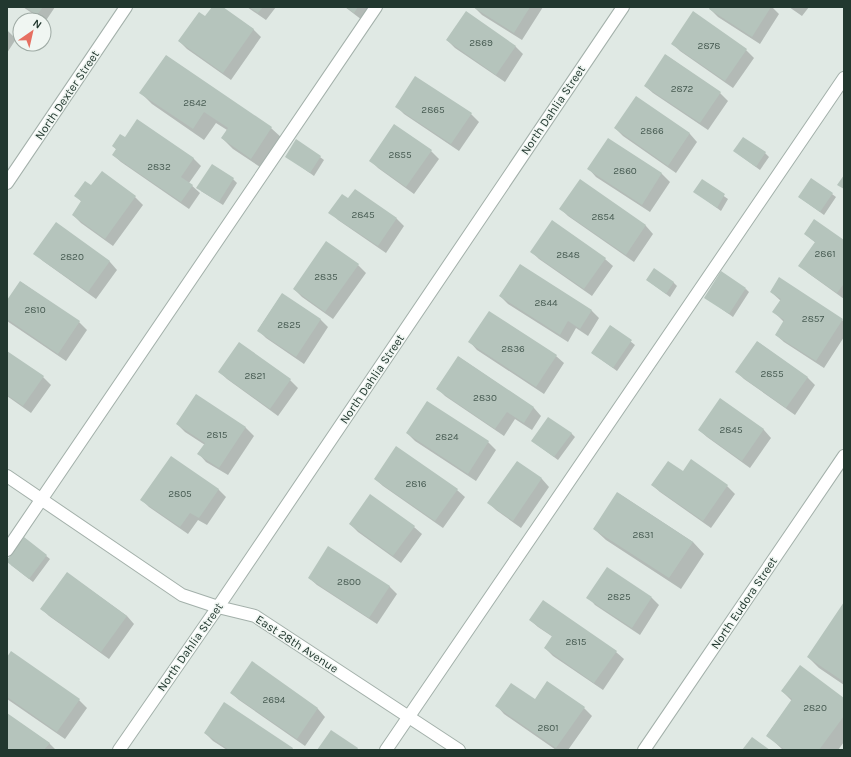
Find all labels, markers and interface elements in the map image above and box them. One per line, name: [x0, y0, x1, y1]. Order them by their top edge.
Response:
north arrow: [12, 12, 52, 52]
text: N: [30, 17, 44, 32]
house number: 2869: [469, 37, 493, 49]
house number: 2878: [698, 40, 720, 52]
street label: North Dexter Street: [32, 47, 102, 142]
street label: North Dahlia Street: [518, 62, 588, 157]
house number: 2872: [671, 83, 693, 95]
house number: 2842: [183, 97, 207, 109]
house number: 2865: [421, 104, 445, 116]
house number: 2866: [640, 125, 664, 137]
house number: 2855: [388, 149, 412, 161]
house number: 2832: [147, 161, 171, 173]
house number: 2860: [613, 165, 637, 177]
house number: 2845: [351, 209, 375, 221]
house number: 2854: [591, 211, 615, 223]
house number: 2861: [815, 248, 835, 260]
house number: 2848: [556, 249, 580, 261]
house number: 2820: [60, 251, 84, 263]
house number: 2835: [314, 271, 338, 283]
house number: 2844: [534, 297, 558, 309]
house number: 2810: [24, 304, 46, 316]
house number: 2857: [802, 313, 824, 325]
house number: 2825: [277, 319, 301, 331]
street label: North Dahlia Street: [337, 331, 407, 426]
house number: 2836: [501, 343, 525, 355]
house number: 2855: [760, 368, 784, 380]
house number: 2821: [244, 370, 266, 382]
house number: 2830: [473, 392, 497, 404]
house number: 2845: [719, 424, 743, 436]
house number: 2815: [207, 429, 228, 441]
house number: 2824: [435, 431, 459, 443]
house number: 2816: [406, 478, 427, 490]
house number: 2805: [168, 488, 192, 500]
house number: 2831: [632, 529, 654, 541]
street label: North Eudora Street: [708, 554, 780, 652]
house number: 2800: [337, 576, 361, 588]
house number: 2825: [607, 591, 631, 603]
street label: North Dahlia Street: [154, 600, 226, 694]
street label: East 28th Avenue: [253, 612, 341, 676]
house number: 2815: [566, 636, 587, 648]
house number: 2694: [263, 694, 286, 706]
house number: 2820: [803, 702, 827, 714]
house number: 2801: [537, 722, 559, 734]

